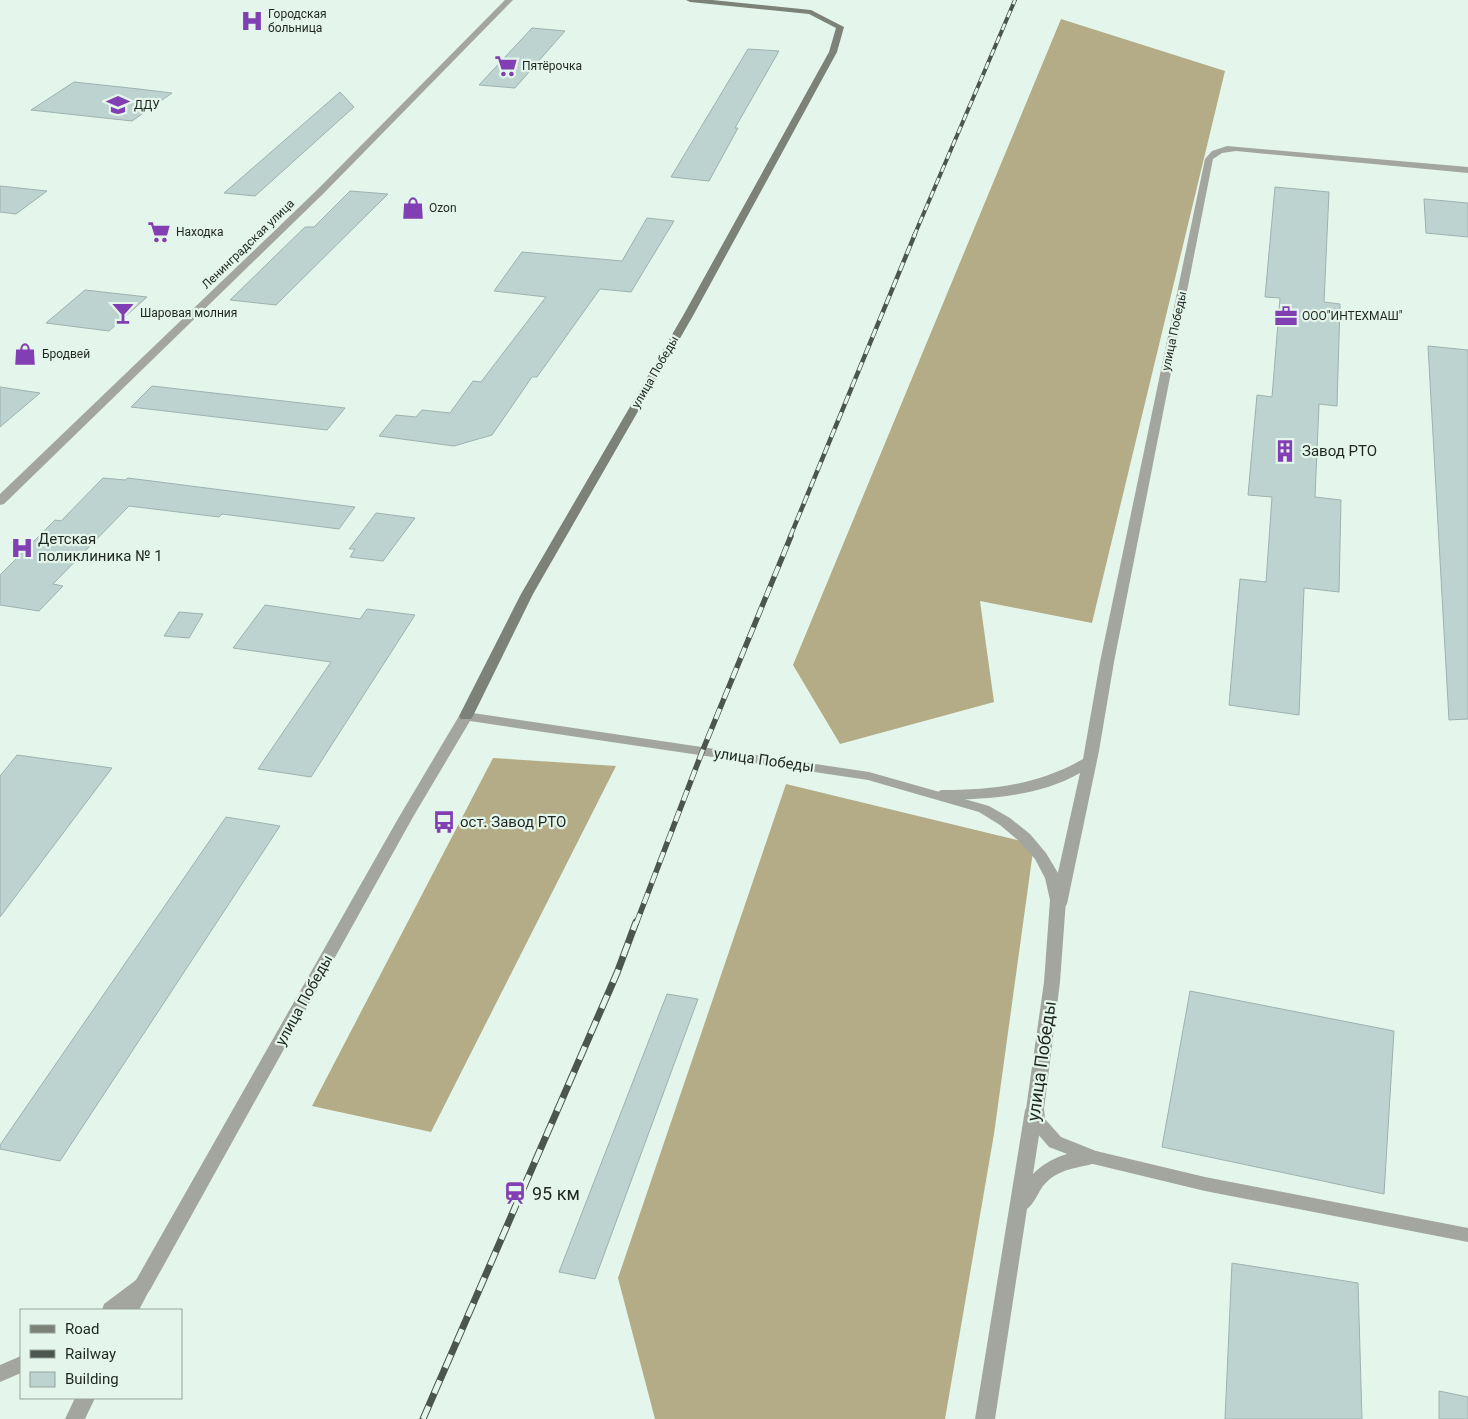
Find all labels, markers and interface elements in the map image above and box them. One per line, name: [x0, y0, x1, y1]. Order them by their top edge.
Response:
place label: Городская больница: [268, 7, 327, 35]
hospital icon: Городская больница: [239, 8, 265, 34]
supermarket icon: Пятёрочка: [493, 53, 519, 79]
place label: Пятёрочка: [522, 59, 582, 73]
school or university icon: ДДУ: [105, 92, 131, 118]
place label: ДДУ: [134, 98, 160, 112]
shop icon: Ozon: [400, 195, 426, 221]
street label: Ленинградская улица: [199, 196, 297, 292]
place label: Ozon: [429, 201, 457, 215]
supermarket icon: Находка: [146, 219, 172, 245]
place label: Находка: [176, 225, 224, 239]
street label: улица Победы: [1159, 290, 1189, 372]
bar icon: Шаровая молния: [110, 300, 136, 326]
office icon: ООО"ИНТЕХМАШ": [1273, 303, 1299, 329]
place label: Шаровая молния: [140, 306, 237, 320]
place label: ООО"ИНТЕХМАШ": [1302, 309, 1403, 323]
street label: улица Победы: [629, 333, 681, 411]
shop icon: Бродвей: [12, 341, 38, 367]
place label: Бродвей: [42, 347, 90, 361]
building icon: Завод РТО: [1272, 438, 1298, 464]
place label: Завод РТО: [1302, 442, 1377, 460]
place label: Детская поликлиника № 1: [38, 530, 163, 565]
hospital icon: Детская поликлиника № 1: [9, 535, 35, 561]
street label: улица Победы: [713, 744, 815, 776]
bus stop icon: ост. Завод РТО: [431, 809, 457, 835]
place label: ост. Завод РТО: [460, 813, 566, 831]
street label: улица Победы: [272, 951, 336, 1049]
street label: улица Победы: [1022, 999, 1060, 1123]
station icon: 95 км: [502, 1180, 528, 1206]
place label: 95 км: [532, 1183, 580, 1204]
legend: [20, 1309, 182, 1399]
text: Road: [65, 1320, 99, 1338]
text: Railway: [65, 1345, 116, 1363]
text: Building: [65, 1370, 119, 1388]

